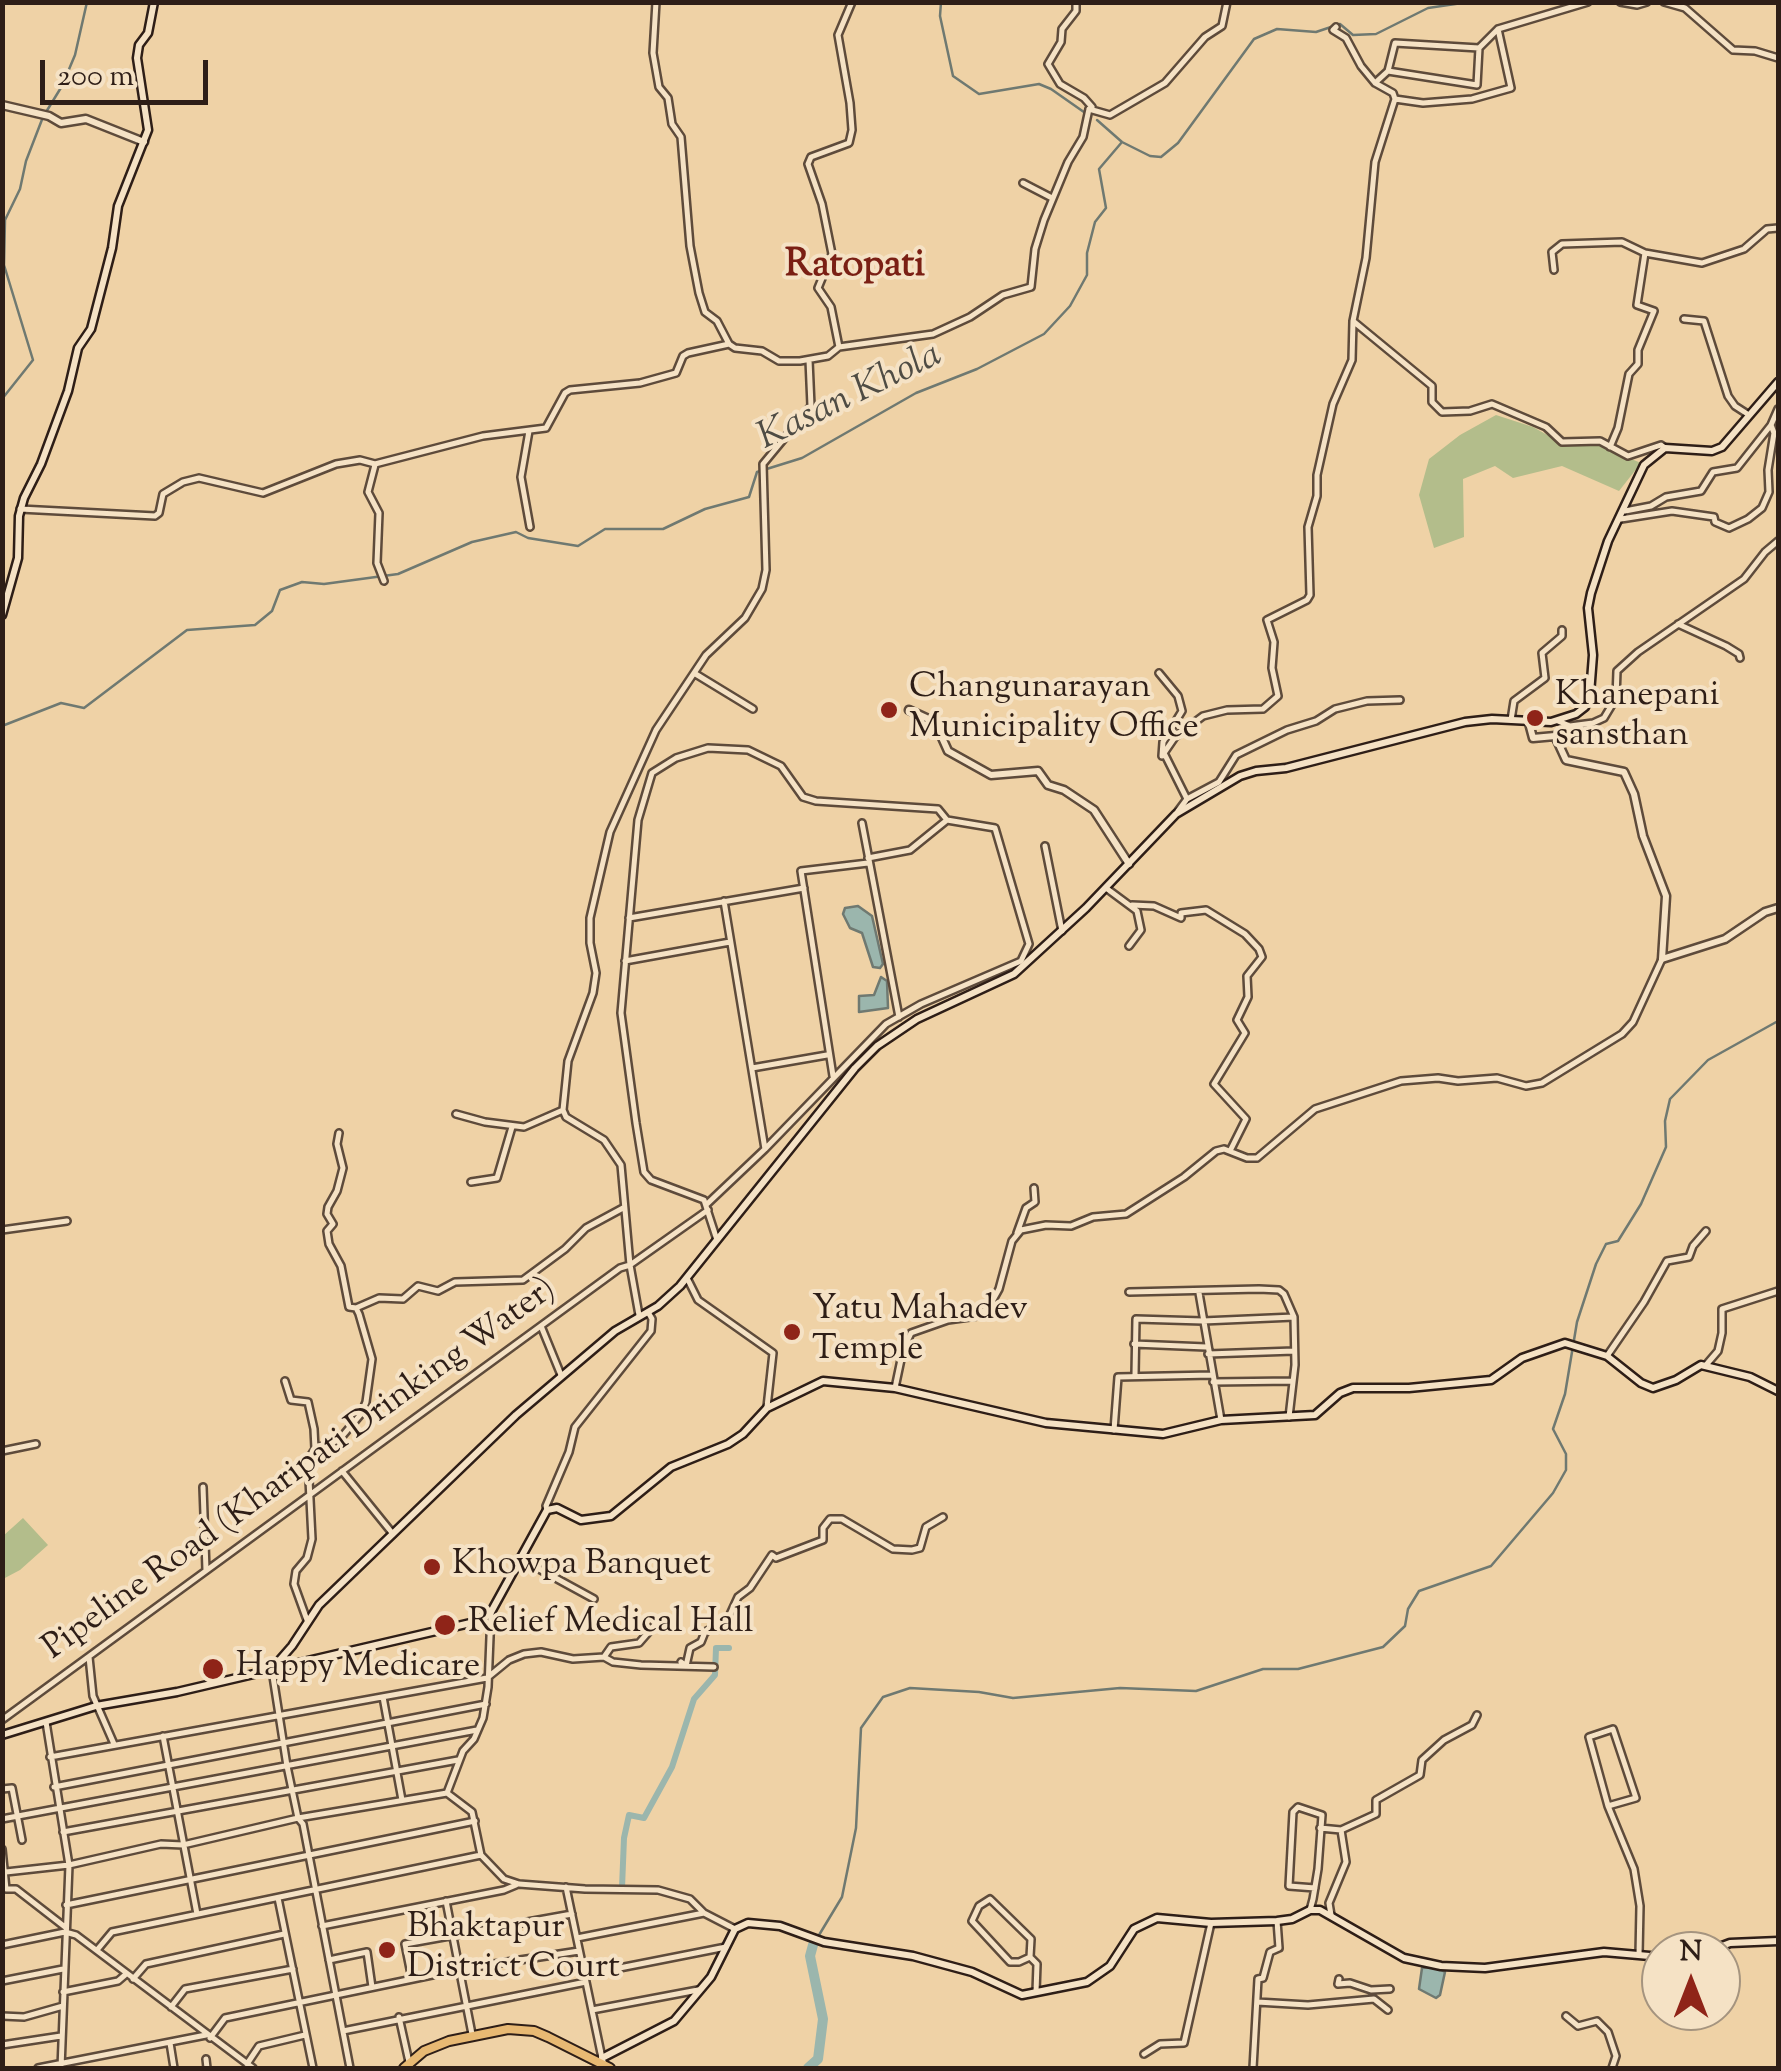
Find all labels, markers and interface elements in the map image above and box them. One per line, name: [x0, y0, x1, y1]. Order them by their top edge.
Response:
scale bar: [45, 40, 212, 102]
text: 200 m: [57, 56, 134, 99]
district label: Ratopati: [785, 246, 925, 292]
water label: Kasan Khola: [751, 335, 951, 463]
place label: Changunarayan Municipality Office: [909, 669, 1199, 751]
place label: Khanepani sansthan: [1555, 677, 1719, 759]
marker: Changunarayan Municipality Office: [878, 699, 900, 721]
marker: Khanepani sansthan: [1524, 707, 1546, 729]
street label: Pipeline Road (Kharipati Drinking Water): [36, 1271, 566, 1671]
place label: Yatu Mahadev Temple: [812, 1291, 1028, 1373]
marker: Yatu Mahadev Temple: [781, 1321, 803, 1343]
place label: Khowpa Banquet: [452, 1546, 711, 1588]
marker: Khowpa Banquet: [421, 1556, 443, 1578]
place label: Relief Medical Hall: [468, 1604, 754, 1646]
marker: Relief Medical Hall: [432, 1612, 458, 1638]
place label: Happy Medicare: [236, 1648, 480, 1690]
marker: Happy Medicare: [200, 1656, 226, 1682]
place label: Bhaktapur District Court: [407, 1909, 620, 1991]
north arrow: [1641, 1931, 1741, 2031]
text: N: [1680, 1933, 1702, 1973]
marker: Bhaktapur District Court: [376, 1939, 398, 1961]

